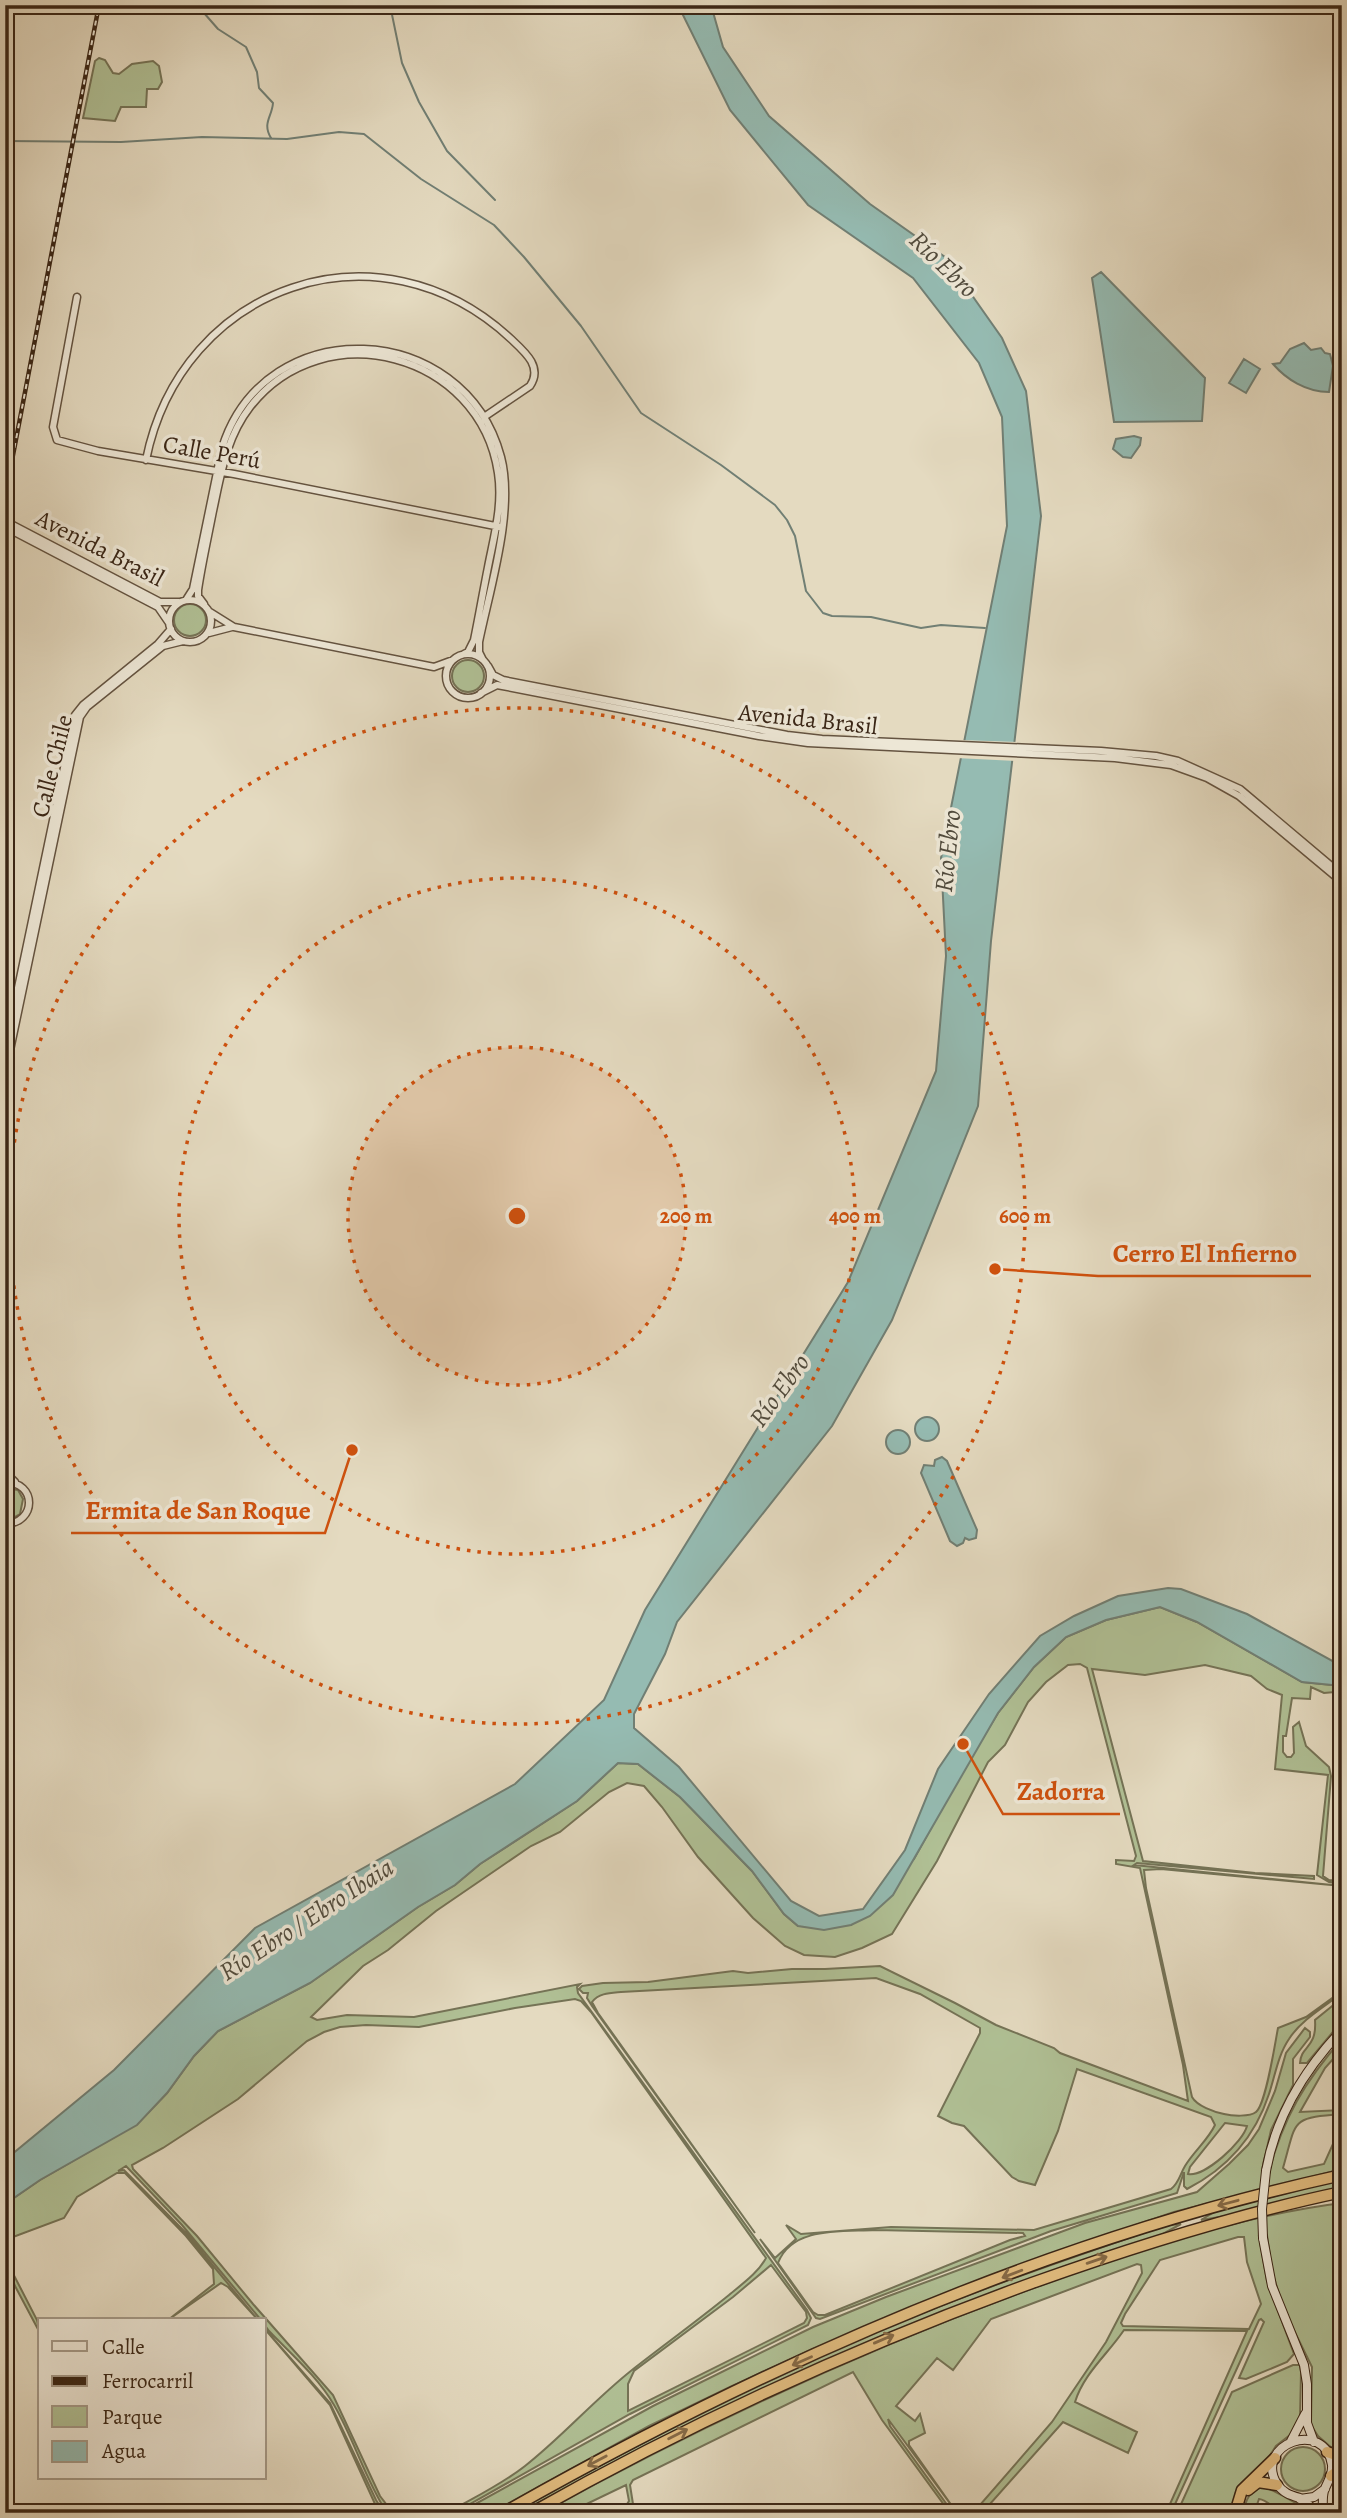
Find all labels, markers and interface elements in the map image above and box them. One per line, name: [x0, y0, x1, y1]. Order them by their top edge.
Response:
water label: Río Ebro: [902, 223, 986, 306]
street label: Calle Perú: [161, 428, 263, 476]
street label: Avenida Brasil: [30, 502, 170, 594]
street label: Avenida Brasil: [736, 696, 879, 742]
street label: Calle Chile: [24, 711, 80, 821]
water label: Río Ebro: [926, 808, 969, 894]
text: 200 m: [660, 1202, 713, 1230]
text: 400 m: [829, 1202, 882, 1230]
text: 600 m: [999, 1202, 1051, 1230]
centre of rings: [505, 1204, 529, 1228]
callout: Cerro El Infierno: [1098, 1229, 1311, 1276]
text: Cerro El Infierno: [1113, 1236, 1297, 1271]
water label: Río Ebro: [741, 1347, 818, 1434]
callout: Ermita de San Roque: [71, 1486, 325, 1533]
text: Ermita de San Roque: [85, 1493, 311, 1528]
callout: Zadorra: [1003, 1767, 1120, 1814]
text: Zadorra: [1017, 1774, 1106, 1809]
water label: Río Ebro / Ebro Ibaia: [212, 1850, 400, 1989]
one-way arrow: [1217, 2198, 1239, 2211]
one-way arrow: [1086, 2253, 1108, 2265]
one-way arrow: [1001, 2269, 1023, 2282]
legend: [38, 2318, 266, 2480]
one-way arrow: [873, 2332, 895, 2345]
text: Calle: [102, 2333, 145, 2361]
one-way arrow: [791, 2355, 813, 2368]
text: Ferrocarril: [102, 2367, 193, 2395]
text: Parque: [102, 2403, 162, 2431]
one-way arrow: [667, 2427, 688, 2441]
text: Agua: [101, 2437, 146, 2465]
one-way arrow: [587, 2454, 608, 2468]

